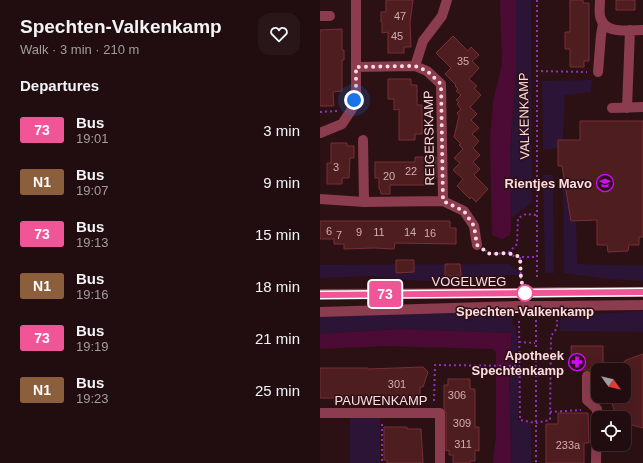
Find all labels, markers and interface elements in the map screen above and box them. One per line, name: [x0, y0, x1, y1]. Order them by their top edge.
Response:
house number: 47: [394, 10, 406, 22]
button: heart: [258, 13, 300, 55]
text: Spechten-Valkenkamp: [20, 16, 222, 37]
house number: 45: [391, 30, 403, 42]
text: Walk · 3 min · 210 m: [20, 42, 139, 57]
house number: 35: [457, 55, 469, 67]
street label: VALKENKAMP: [516, 72, 532, 160]
text: Departures: [20, 77, 99, 94]
your location: [344, 90, 364, 110]
street label: REIGERSKAMP: [421, 90, 437, 186]
text: Bus: [76, 114, 104, 131]
text: 73: [34, 122, 50, 138]
text: 3 min: [263, 122, 300, 139]
text: 19:01: [76, 131, 109, 146]
house number: 3: [333, 161, 339, 173]
house number: 22: [405, 165, 417, 177]
text: Bus: [76, 166, 104, 183]
house number: 20: [383, 170, 395, 182]
school or university icon: Rientjes Mavo: [595, 173, 615, 193]
text: N1: [33, 174, 51, 190]
text: 9 min: [263, 174, 300, 191]
place label: Rientjes Mavo: [505, 176, 592, 191]
text: 19:07: [76, 183, 109, 198]
text: Bus: [76, 218, 104, 235]
house number: 6: [326, 225, 332, 237]
text: 73: [34, 226, 50, 242]
text: 15 min: [255, 226, 300, 243]
house number: 9: [356, 226, 362, 238]
house number: 11: [373, 226, 385, 238]
house number: 14: [404, 226, 416, 238]
house number: 16: [424, 227, 436, 239]
house number: 7: [336, 229, 342, 241]
text: 19:13: [76, 235, 109, 250]
text: Bus: [76, 270, 104, 287]
street label: VOGELWEG: [432, 274, 506, 289]
text: N1: [33, 278, 51, 294]
text: 18 min: [255, 278, 300, 295]
line badge: 73: [367, 281, 403, 307]
marker: Spechten-Valkenkamp: [516, 284, 534, 302]
text: 73: [377, 286, 393, 302]
text: 19:16: [76, 287, 109, 302]
place label: Spechten-Valkenkamp: [456, 304, 594, 319]
text: Bus: [76, 322, 104, 339]
text: 73: [34, 330, 50, 346]
text: 21 min: [255, 330, 300, 347]
text: 19:19: [76, 339, 109, 354]
place label: Apotheek Spechtenkamp: [472, 348, 565, 378]
pharmacy icon: Apotheek Spechtenkamp: [567, 352, 587, 372]
north arrow: [591, 363, 631, 403]
map controls: [591, 363, 631, 451]
text: Bus: [76, 374, 104, 391]
house number: 301: [388, 378, 406, 390]
text: N1: [33, 382, 51, 398]
text: 25 min: [255, 382, 300, 399]
house number: 306: [448, 389, 466, 401]
text: 19:23: [76, 391, 109, 406]
street label: PAUWENKAMP: [335, 393, 427, 408]
button: locate: [591, 411, 631, 451]
house number: 309: [453, 417, 471, 429]
house number: 311: [454, 438, 472, 450]
house number: 233a: [556, 439, 581, 451]

